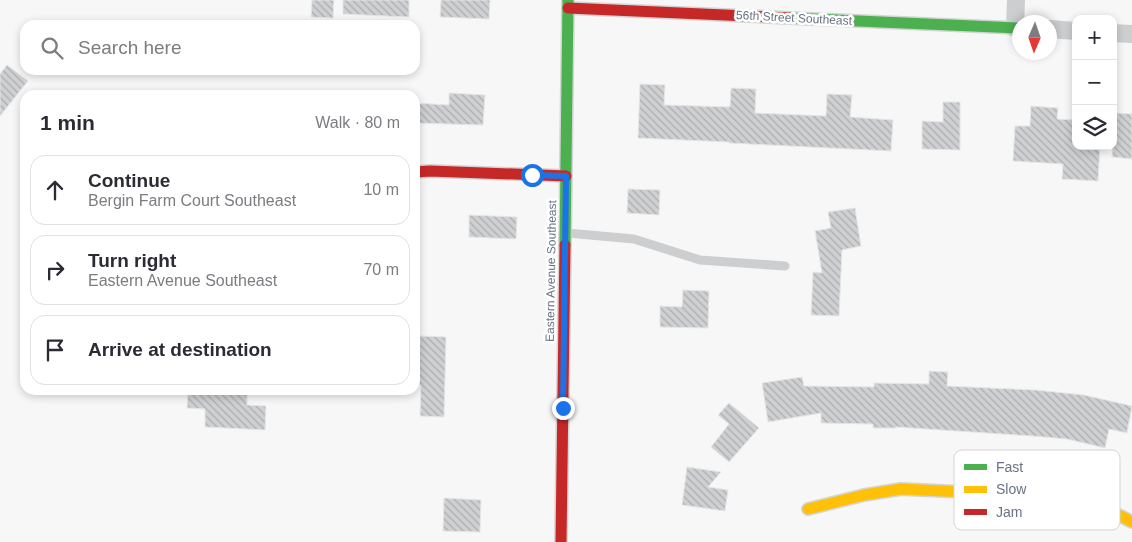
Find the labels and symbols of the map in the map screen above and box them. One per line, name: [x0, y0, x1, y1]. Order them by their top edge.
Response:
street label: 56th Street Southeast: [736, 8, 853, 28]
north arrow: [1012, 15, 1057, 60]
route start: [521, 164, 544, 187]
street label: Eastern Avenue Southeast: [543, 199, 559, 342]
route end: [552, 397, 575, 420]
legend: [954, 450, 1120, 530]
text: Fast: [996, 459, 1023, 475]
text: Slow: [996, 481, 1027, 497]
text: Jam: [996, 504, 1022, 520]

